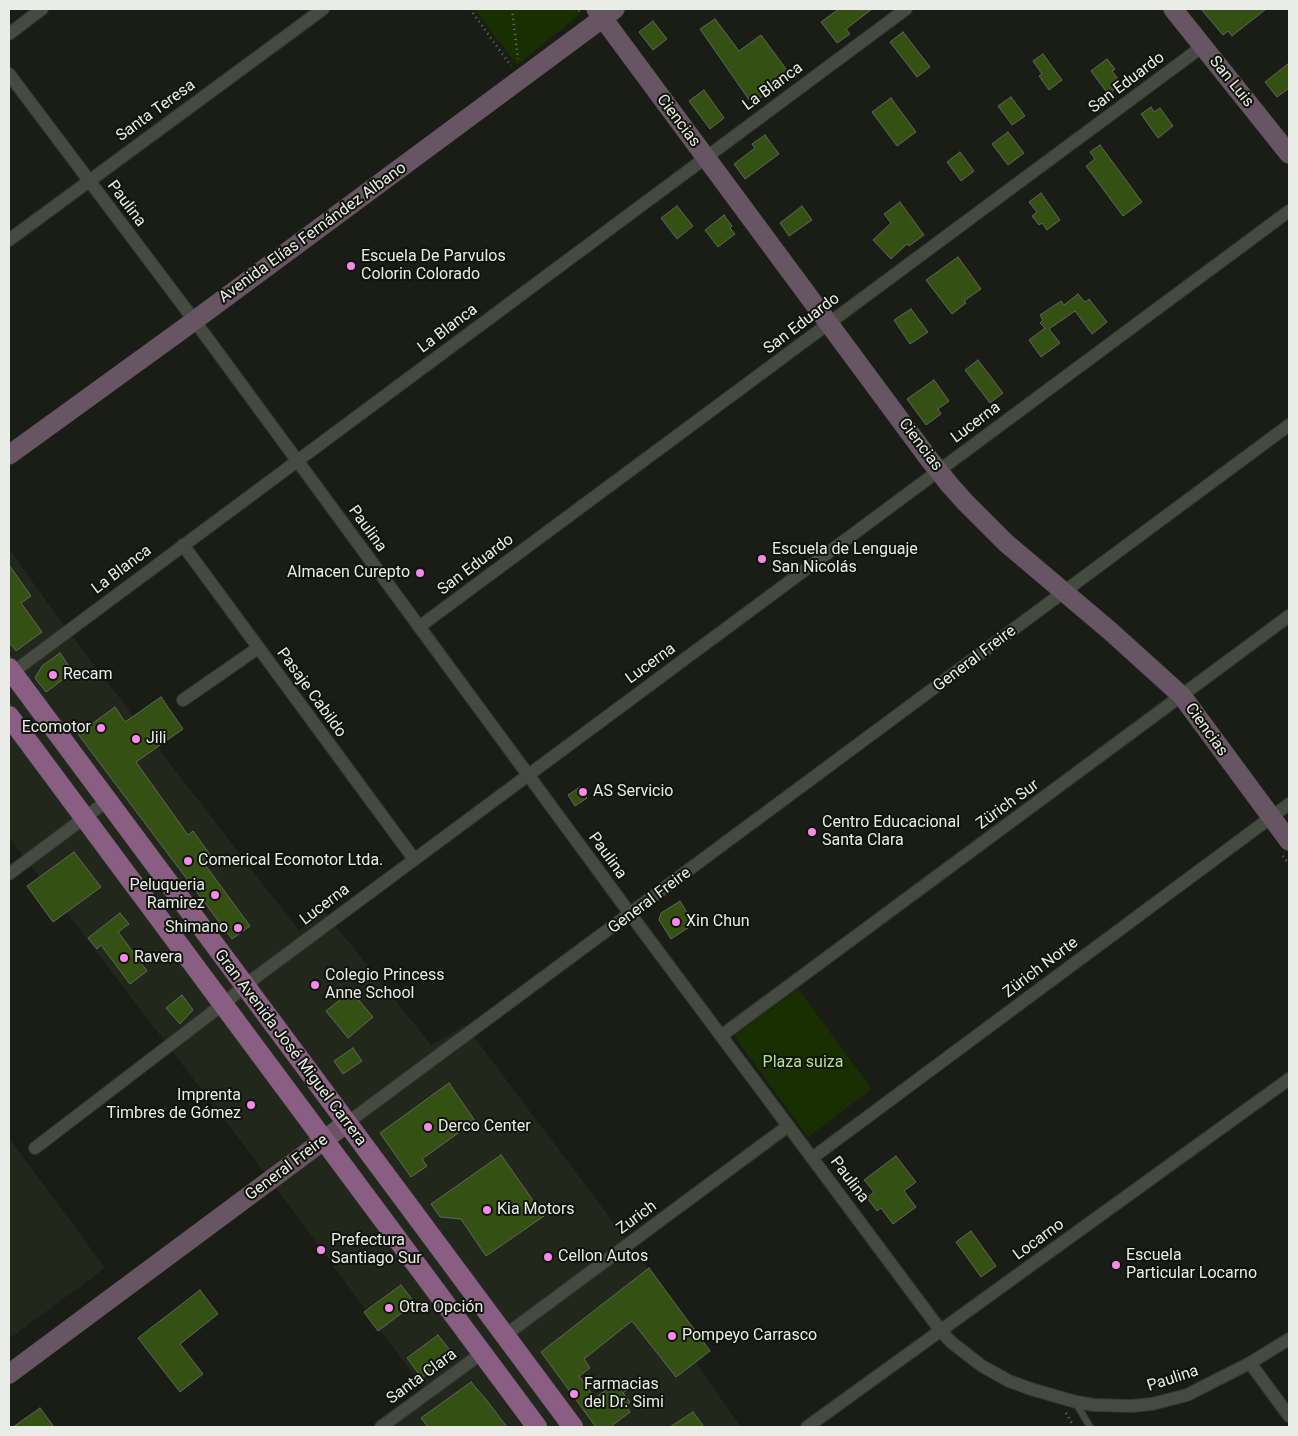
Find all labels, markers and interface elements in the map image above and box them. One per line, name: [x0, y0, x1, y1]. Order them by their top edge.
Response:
street label: San Eduardo: [1085, 48, 1169, 118]
street label: San Luis: [1205, 53, 1257, 111]
street label: La Blanca: [739, 59, 807, 115]
street label: Santa Teresa: [113, 76, 199, 146]
street label: Ciencias: [652, 91, 704, 151]
street label: Avenida Elías Fernández Albano: [216, 159, 410, 307]
street label: Paulina: [102, 177, 150, 231]
place label: Escuela De Parvulos Colorin Colorado: [361, 247, 506, 285]
marker: Escuela De Parvulos Colorin Colorado: [345, 260, 357, 272]
street label: San Eduardo: [760, 289, 844, 359]
street label: La Blanca: [414, 300, 482, 358]
street label: Lucerna: [947, 398, 1005, 448]
street label: Ciencias: [894, 415, 946, 475]
street label: Paulina: [344, 502, 390, 556]
street label: San Eduardo: [434, 530, 518, 600]
place label: Escuela de Lenguaje San Nicolás: [772, 540, 918, 578]
street label: La Blanca: [88, 541, 156, 599]
marker: Escuela de Lenguaje San Nicolás: [756, 553, 768, 565]
place label: Almacen Curepto: [287, 563, 410, 583]
marker: Almacen Curepto: [414, 567, 426, 579]
street label: General Freire: [930, 622, 1020, 696]
street label: Lucerna: [622, 640, 680, 688]
street label: Pasaje Cabildo: [272, 644, 350, 742]
place label: Recam: [63, 665, 112, 685]
marker: Recam: [47, 669, 59, 681]
street label: Ciencias: [1180, 700, 1232, 760]
place label: Ecomotor: [22, 718, 91, 738]
marker: Ecomotor: [95, 722, 107, 734]
place label: Jili: [146, 729, 166, 749]
marker: Jili: [130, 733, 142, 745]
street label: Zürich Sur: [973, 776, 1043, 834]
place label: AS Servicio: [593, 782, 673, 802]
marker: AS Servicio: [577, 786, 589, 798]
place label: Centro Educacional Santa Clara: [822, 813, 960, 851]
marker: Centro Educacional Santa Clara: [806, 826, 818, 838]
street label: Paulina: [584, 829, 630, 883]
place label: Comerical Ecomotor Ltda.: [198, 851, 383, 871]
marker: Comerical Ecomotor Ltda.: [182, 855, 194, 867]
street label: General Freire: [605, 864, 695, 938]
place label: Peluqueria Ramirez: [129, 876, 205, 914]
street label: Lucerna: [296, 880, 354, 930]
marker: Peluqueria Ramirez: [209, 889, 221, 901]
place label: Xin Chun: [686, 912, 750, 932]
marker: Xin Chun: [670, 916, 682, 928]
place label: Shimano: [165, 918, 228, 938]
marker: Shimano: [232, 922, 244, 934]
street label: Zürich Norte: [1000, 934, 1082, 1002]
street label: Gran Avenida José Miguel Carrera: [210, 946, 370, 1150]
place label: Ravera: [134, 948, 182, 968]
marker: Ravera: [118, 952, 130, 964]
place label: Colegio Princess Anne School: [325, 966, 444, 1004]
marker: Colegio Princess Anne School: [309, 979, 321, 991]
park label: Plaza suiza: [763, 1053, 843, 1073]
place label: Imprenta Timbres de Gómez: [107, 1086, 241, 1124]
marker: Imprenta Timbres de Gómez: [245, 1099, 257, 1111]
place label: Derco Center: [438, 1117, 531, 1137]
marker: Derco Center: [422, 1121, 434, 1133]
street label: General Freire: [242, 1131, 332, 1205]
street label: Paulina: [825, 1153, 873, 1207]
street label: Zurich: [613, 1197, 661, 1239]
place label: Kia Motors: [497, 1200, 575, 1220]
marker: Kia Motors: [481, 1204, 493, 1216]
street label: Locarno: [1010, 1215, 1068, 1265]
place label: Prefectura Santiago Sur: [331, 1231, 422, 1269]
marker: Prefectura Santiago Sur: [315, 1244, 327, 1256]
place label: Escuela Particular Locarno: [1126, 1246, 1257, 1284]
place label: Cellon Autos: [558, 1247, 648, 1267]
marker: Cellon Autos: [542, 1251, 554, 1263]
marker: Escuela Particular Locarno: [1110, 1259, 1122, 1271]
place label: Otra Opción: [399, 1298, 483, 1318]
marker: Otra Opción: [383, 1302, 395, 1314]
place label: Pompeyo Carrasco: [682, 1326, 817, 1346]
marker: Pompeyo Carrasco: [666, 1330, 678, 1342]
street label: Santa Clara: [383, 1345, 461, 1409]
street label: Paulina: [1145, 1362, 1201, 1396]
place label: Farmacias del Dr. Simi: [584, 1375, 664, 1413]
marker: Farmacias del Dr. Simi: [568, 1388, 580, 1400]

